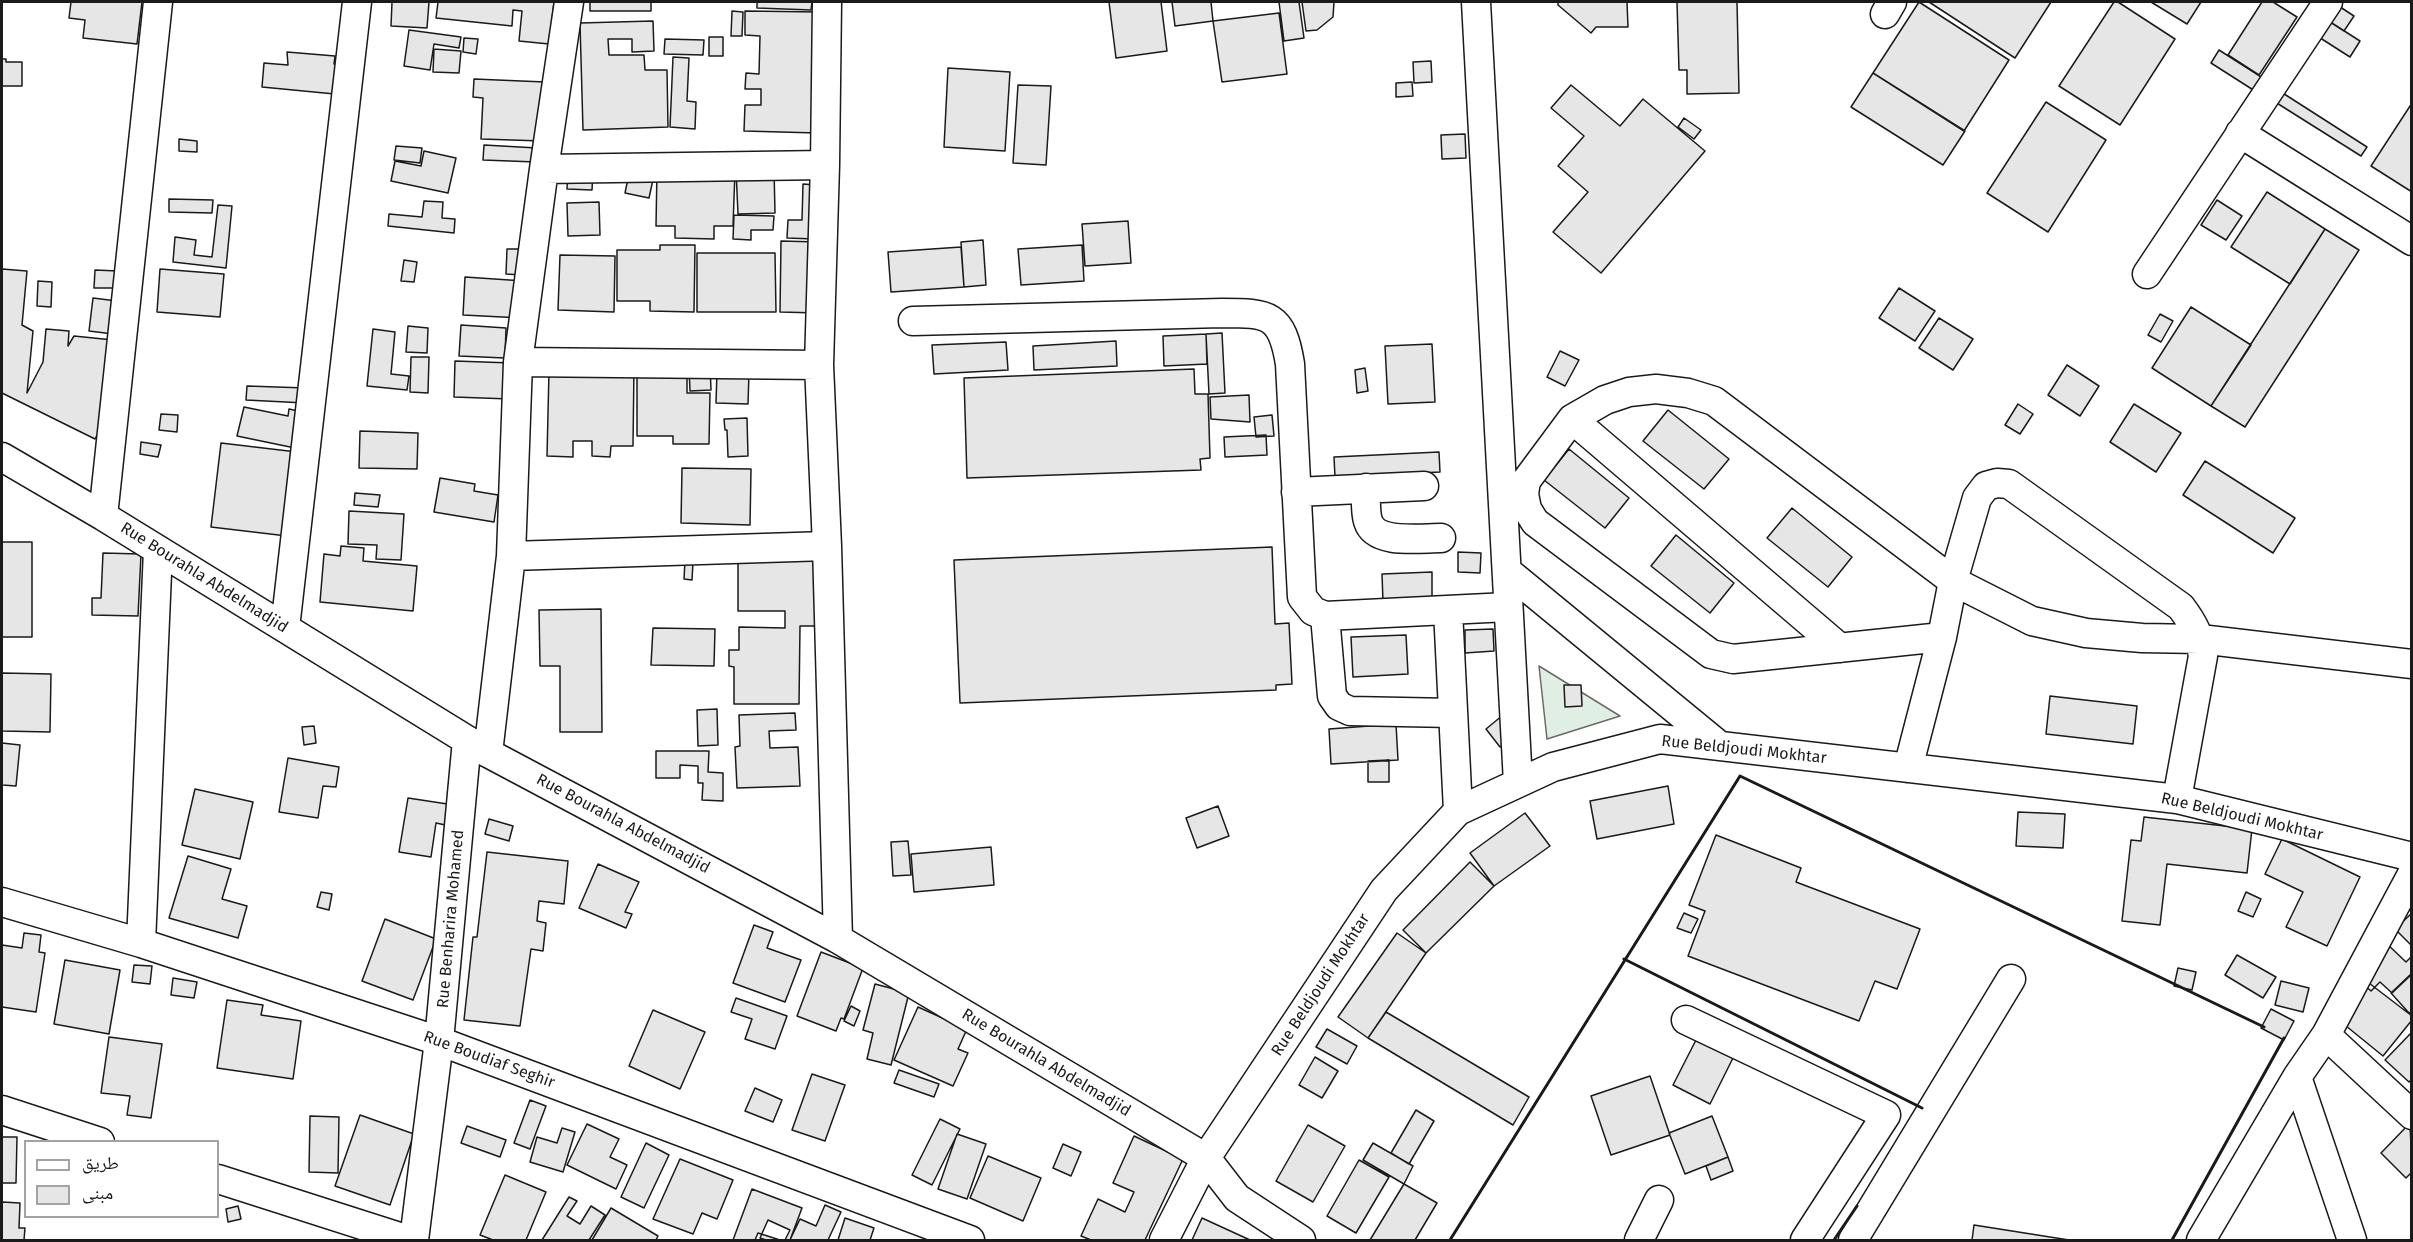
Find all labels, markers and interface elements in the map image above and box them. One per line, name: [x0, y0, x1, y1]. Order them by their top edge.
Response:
street label: Rue Bourahla Abdelmadjid: [117, 519, 291, 637]
street label: Rue Beldjoudi Mokhtar: [1660, 732, 1828, 768]
street label: Rue Bourahla Abdelmadjid: [533, 770, 713, 878]
street label: Rue Beldjoudi Mokhtar: [2159, 789, 2325, 845]
street label: Rue Benharira Mohamed: [434, 829, 468, 1009]
street label: Rue Beldjoudi Mokhtar: [1268, 910, 1374, 1060]
street label: Rue Bourahla Abdelmadjid: [958, 1005, 1134, 1121]
street label: Rue Boudiaf Seghir: [421, 1027, 557, 1093]
legend: [24, 1140, 219, 1218]
text: طريق: [82, 1152, 119, 1174]
text: مبنى: [82, 1182, 113, 1204]

